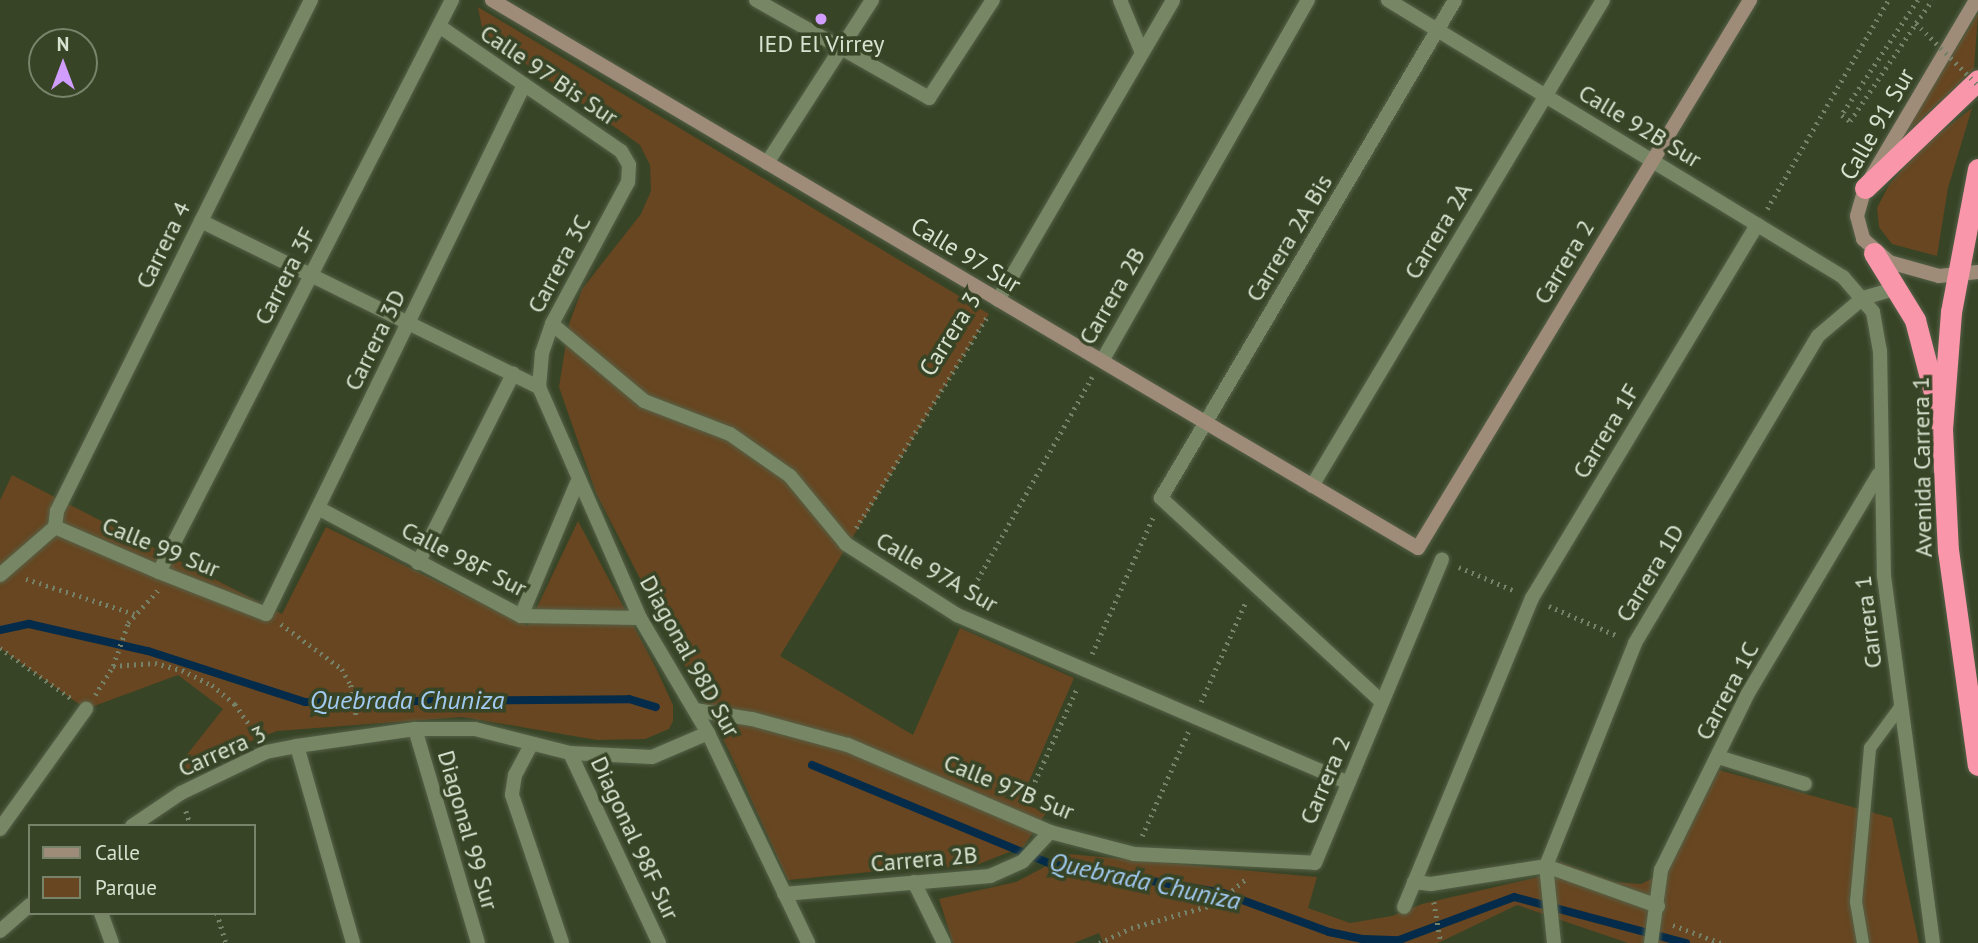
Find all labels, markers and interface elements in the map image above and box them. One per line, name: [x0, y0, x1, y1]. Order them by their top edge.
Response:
marker: IED El Virrey: [813, 11, 829, 27]
street label: Calle 97 Bis Sur: [474, 18, 624, 132]
north arrow: [28, 28, 98, 98]
place label: IED El Virrey: [757, 30, 885, 58]
text: N: [57, 32, 69, 56]
street label: Calle 91 Sur: [1833, 63, 1921, 185]
street label: Calle 92B Sur: [1573, 78, 1707, 174]
street label: Carrera 2A Bis: [1240, 169, 1338, 307]
street label: Carrera 2A: [1398, 178, 1478, 284]
street label: Carrera 4: [130, 197, 196, 293]
street label: Carrera 3C: [521, 210, 597, 318]
street label: Calle 97 Sur: [905, 211, 1027, 299]
street label: Carrera 2: [1528, 215, 1600, 309]
street label: Carrera 3F: [248, 222, 322, 330]
street label: Carrera 2B: [1073, 242, 1151, 350]
street label: Carrera 3D: [338, 285, 412, 395]
street label: Carrera 3: [913, 287, 987, 381]
street label: Avenida Carrera 1: [1906, 376, 1938, 558]
street label: Carrera 1F: [1566, 378, 1646, 484]
street label: Calle 99 Sur: [98, 510, 224, 584]
street label: Calle 98F Sur: [397, 515, 531, 603]
street label: Carrera 1D: [1610, 519, 1690, 627]
street label: Calle 97A Sur: [871, 525, 1003, 619]
street label: Diagonal 98D Sur: [634, 570, 746, 742]
street label: Carrera 1: [1848, 574, 1888, 670]
street label: Carrera 1C: [1689, 637, 1765, 745]
water label: Quebrada Chuniza: [310, 684, 504, 716]
street label: Carrera 3: [174, 719, 270, 783]
street label: Carrera 2: [1294, 731, 1356, 829]
street label: Diagonal 99 Sur: [431, 747, 505, 913]
street label: Calle 97B Sur: [940, 748, 1078, 826]
street label: Diagonal 98F Sur: [585, 752, 685, 924]
legend: [28, 824, 256, 915]
text: Calle: [95, 839, 140, 866]
street label: Carrera 2B: [869, 840, 979, 878]
water label: Quebrada Chuniza: [1047, 846, 1243, 916]
text: Parque: [95, 874, 157, 901]

